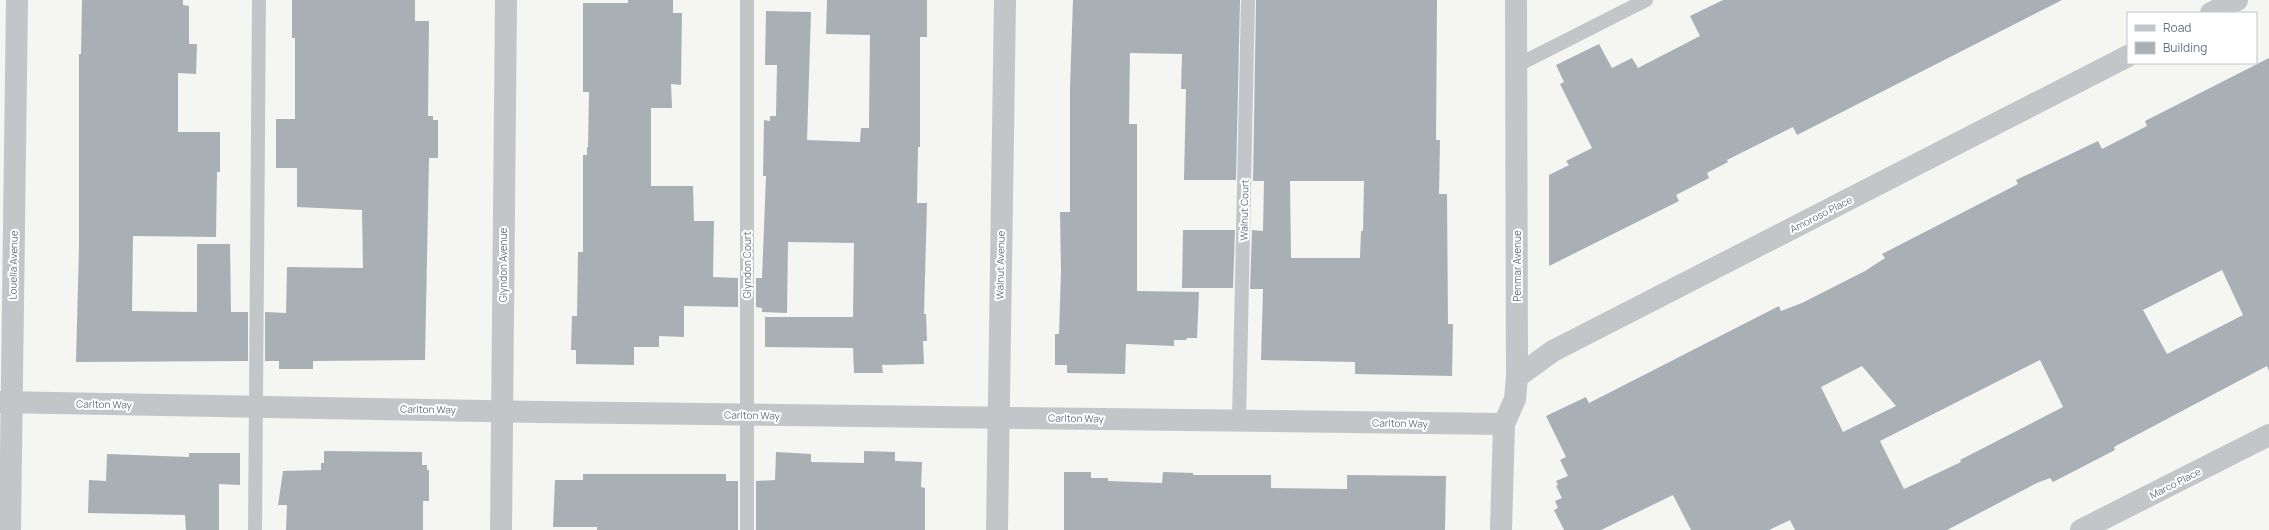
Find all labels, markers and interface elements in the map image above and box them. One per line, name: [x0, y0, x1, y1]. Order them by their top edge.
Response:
legend: [2127, 12, 2257, 64]
text: Road: [2163, 19, 2191, 36]
text: Building: [2163, 39, 2207, 56]
street label: Walnut Court: [1236, 179, 1252, 241]
street label: Amoroso Place: [1787, 192, 1855, 236]
street label: Glyndon Avenue: [496, 228, 510, 302]
street label: Louella Avenue: [5, 230, 21, 300]
street label: Walnut Avenue: [992, 230, 1008, 300]
street label: Penmar Avenue: [1510, 230, 1524, 302]
street label: Glyndon Court: [740, 232, 754, 298]
street label: Carlton Way: [76, 397, 133, 411]
street label: Carlton Way: [400, 402, 457, 416]
street label: Carlton Way: [724, 408, 781, 422]
street label: Carlton Way: [1048, 411, 1105, 425]
street label: Carlton Way: [1372, 416, 1429, 430]
street label: Marco Place: [2147, 464, 2203, 502]

